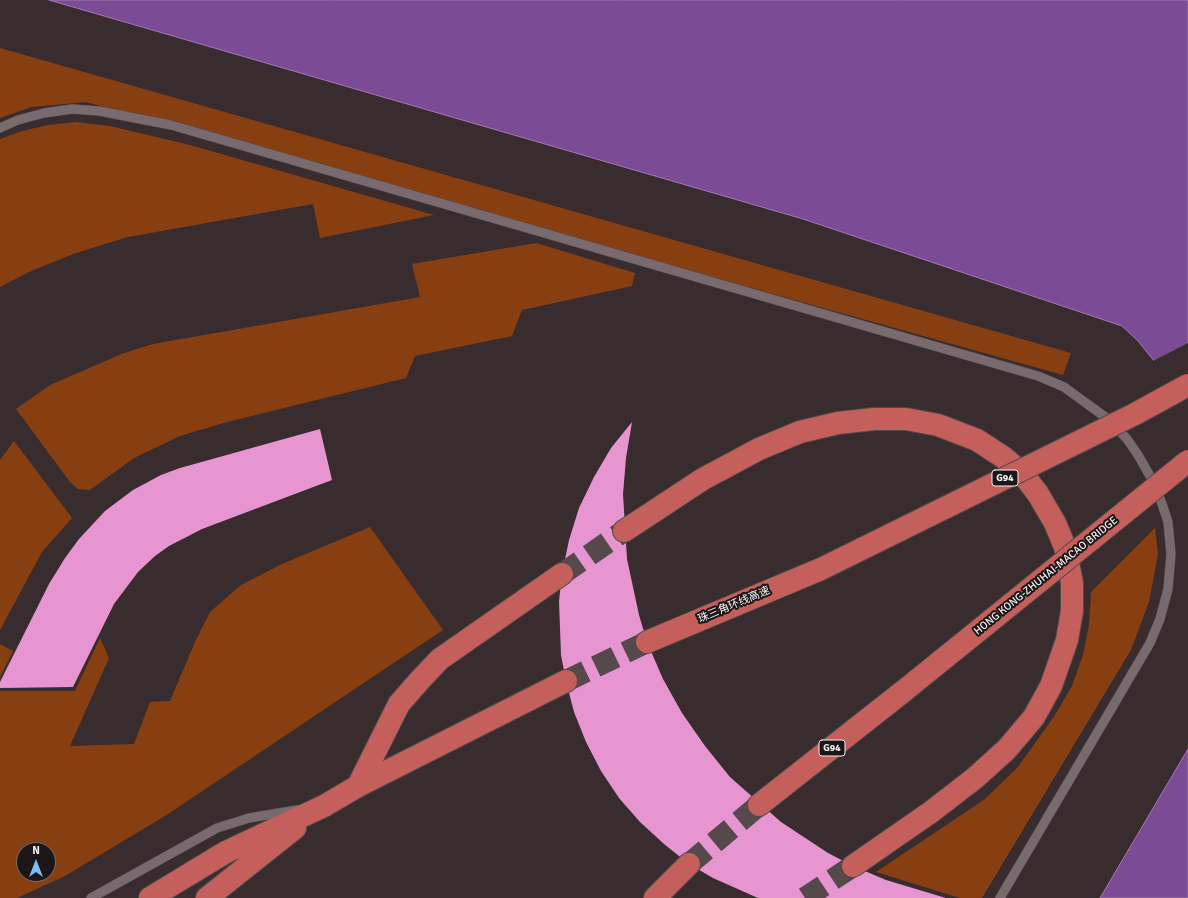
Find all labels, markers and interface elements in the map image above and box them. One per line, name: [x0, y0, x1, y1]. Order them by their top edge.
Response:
road number: G94: [992, 470, 1018, 486]
street label: HONG KONG-ZHUHAI-MACAO BRIDGE: [972, 514, 1120, 638]
street label: 珠三角环线高速: [696, 584, 772, 626]
road number: G94: [819, 740, 845, 756]
north arrow: [16, 842, 56, 882]
text: N: [32, 844, 40, 857]

